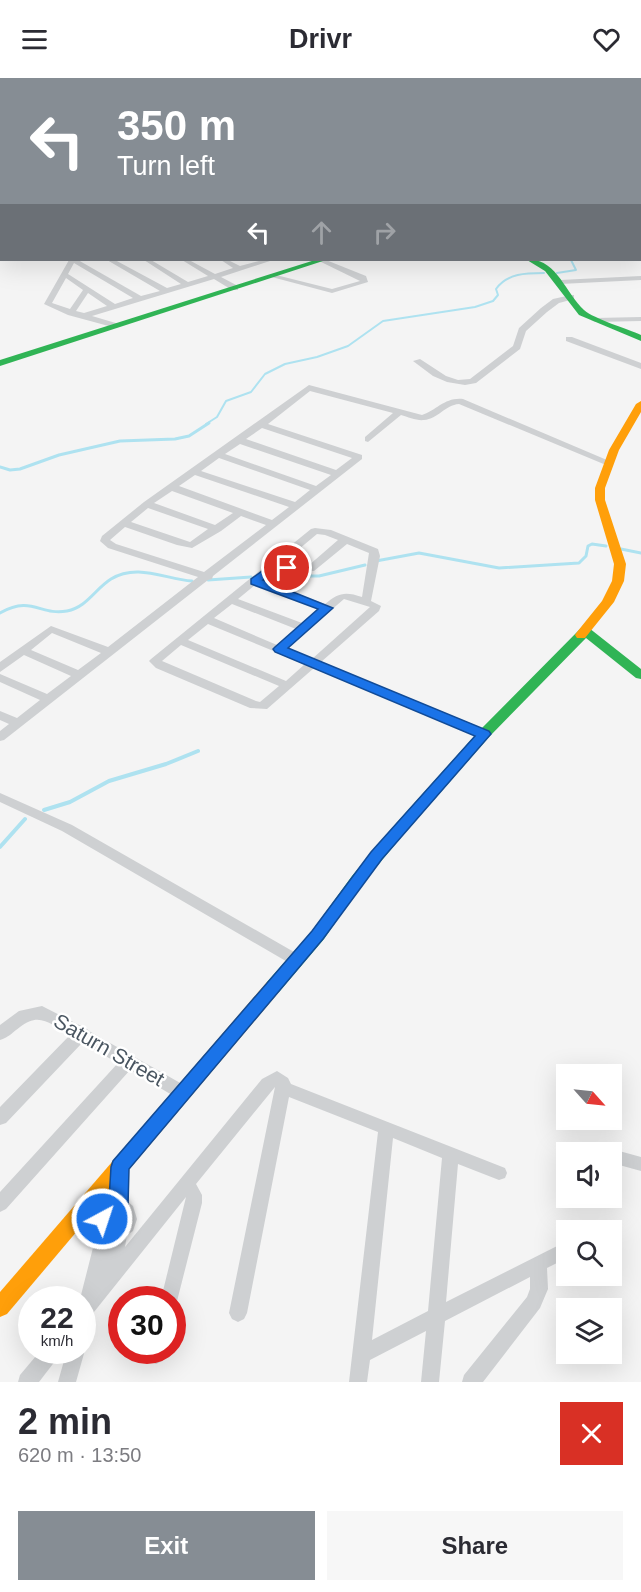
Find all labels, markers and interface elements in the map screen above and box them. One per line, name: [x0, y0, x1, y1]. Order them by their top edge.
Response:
icon: menu: [18, 23, 51, 56]
icon: heart: [590, 23, 623, 56]
text: Drivr: [289, 24, 352, 54]
icon: left: [18, 102, 96, 180]
text: 350 m: [117, 102, 236, 149]
text: Turn left: [117, 151, 215, 181]
icon: left: [242, 216, 275, 249]
icon: ahead: [305, 216, 338, 249]
icon: right: [368, 216, 401, 249]
pin: [261, 542, 312, 593]
icon: arrive: [270, 551, 303, 584]
street label: Saturn Street: [50, 1009, 169, 1091]
north arrow: [556, 1064, 622, 1130]
map controls: [556, 1064, 622, 1364]
button: sound: [556, 1142, 622, 1208]
position arrow: [70, 1187, 134, 1251]
button: search: [556, 1220, 622, 1286]
speed limit sign: 30: [108, 1286, 186, 1364]
button: layers: [556, 1298, 622, 1364]
text: 22: [40, 1301, 74, 1334]
text: km/h: [41, 1332, 73, 1349]
text: 2 min: [18, 1401, 112, 1442]
button: close: [560, 1402, 623, 1465]
text: 620 m · 13:50: [18, 1444, 141, 1466]
button: Exit: [18, 1511, 315, 1580]
button: Share: [327, 1511, 623, 1580]

